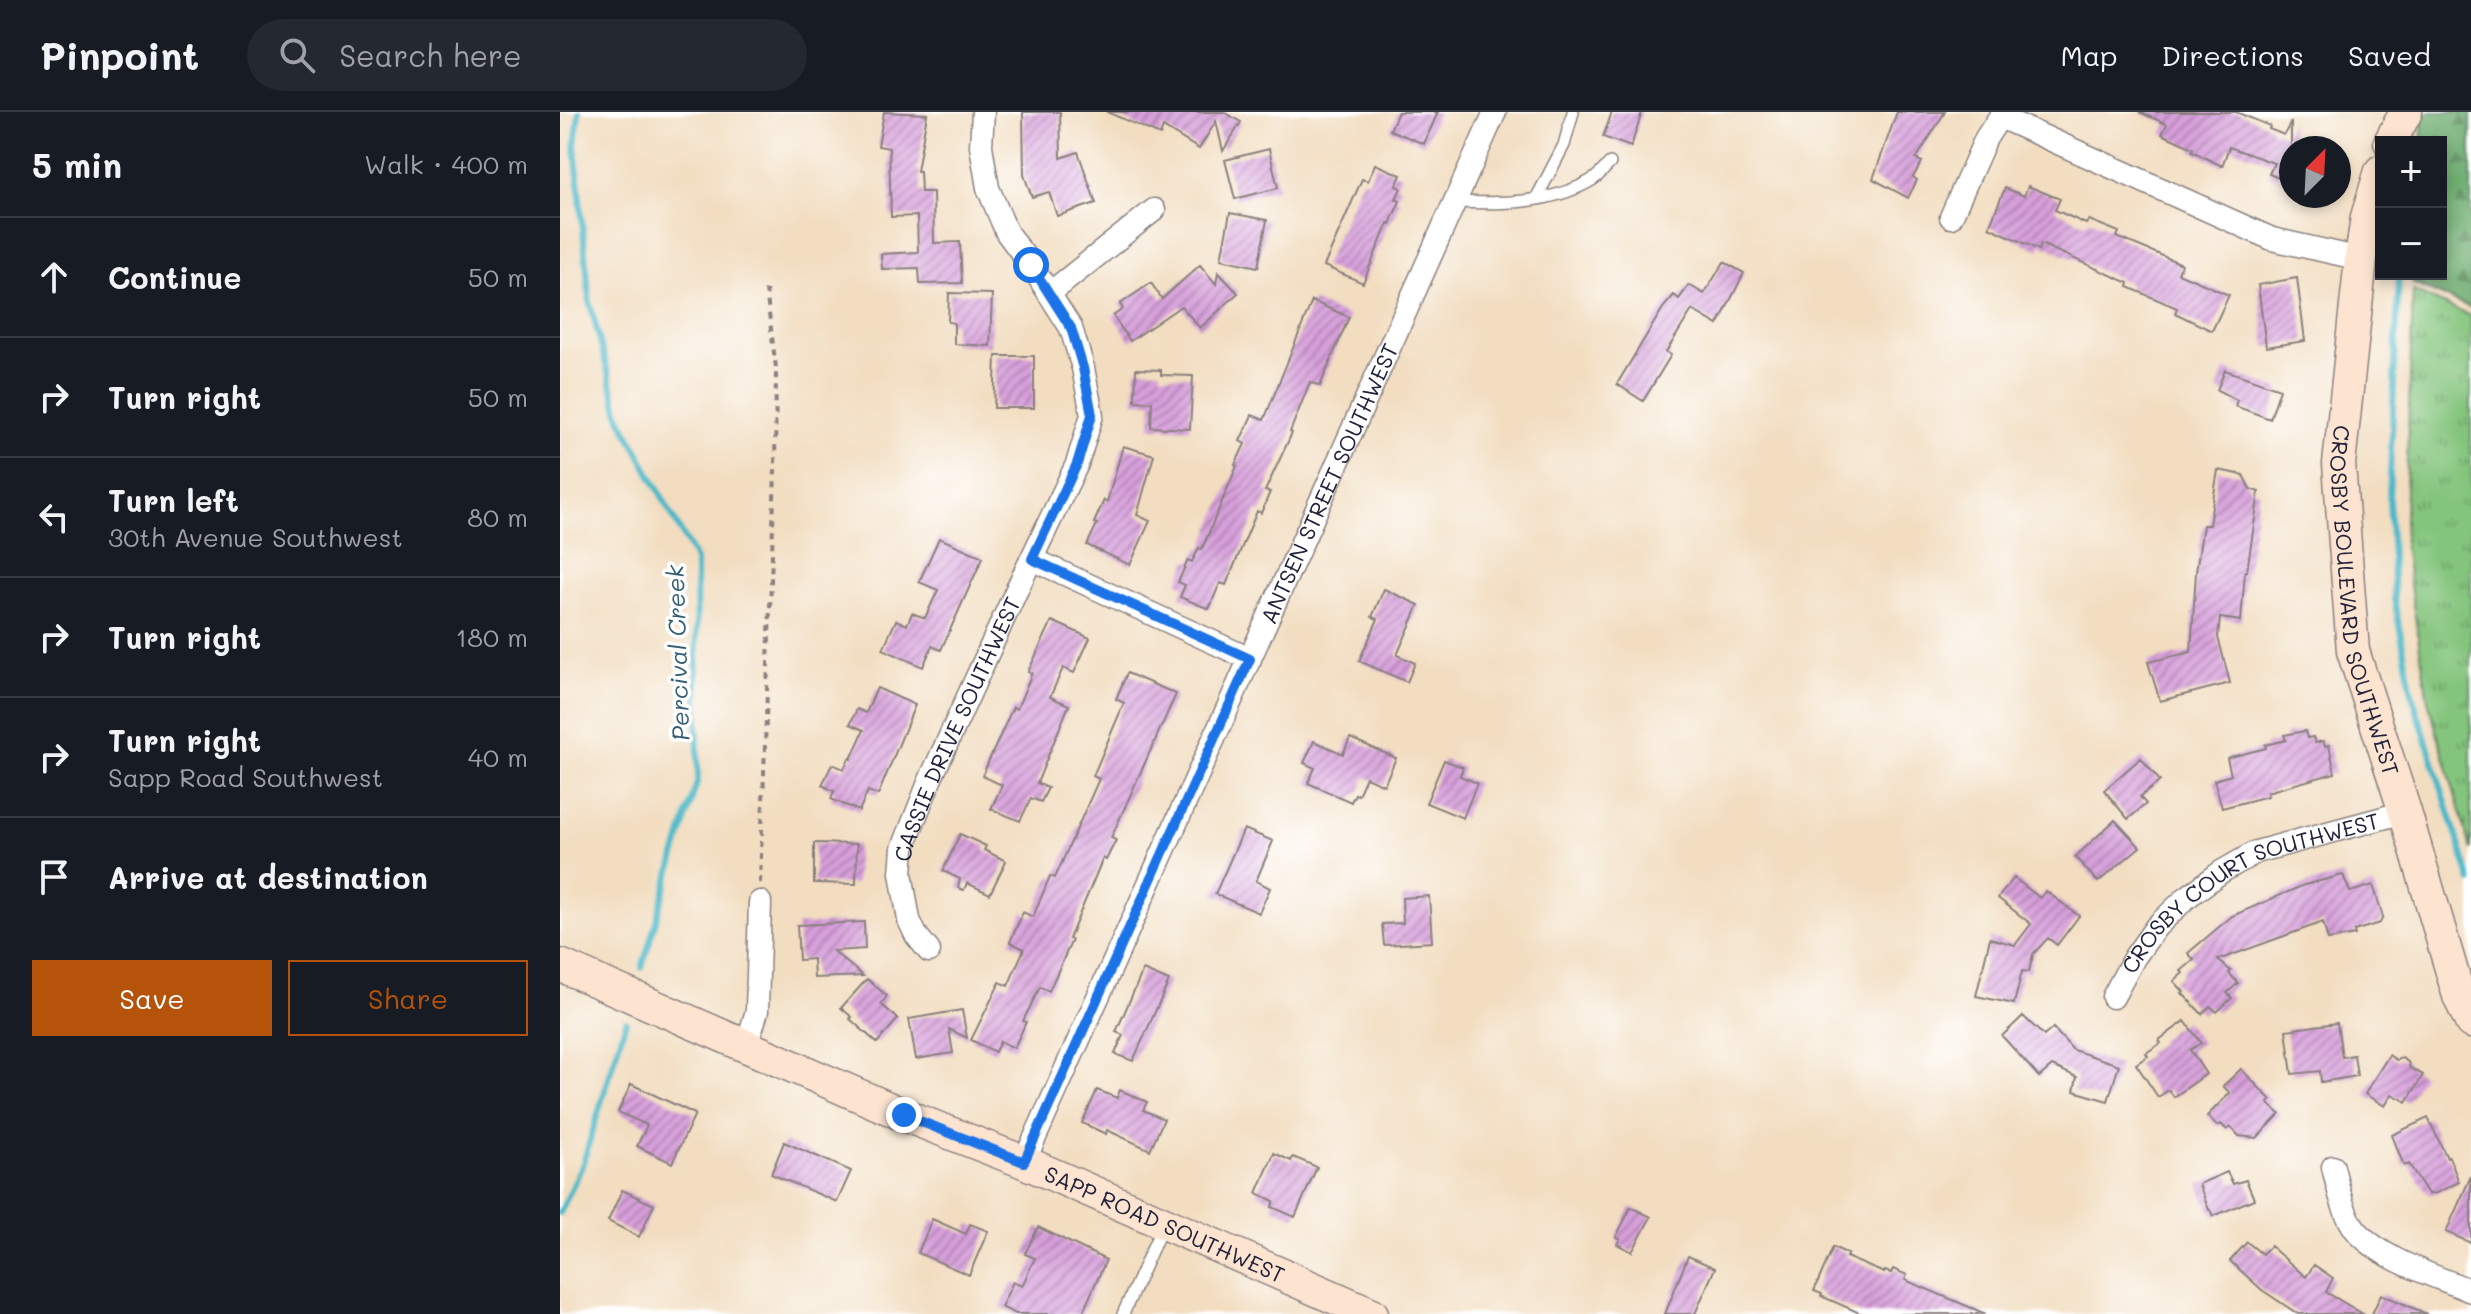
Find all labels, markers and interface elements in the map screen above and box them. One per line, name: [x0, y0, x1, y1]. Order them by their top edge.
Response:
search box: [247, 19, 807, 91]
text: Pinpoint: [40, 30, 199, 80]
icon: search: [275, 33, 319, 77]
text: Search here: [339, 35, 522, 75]
text: Map: [2061, 37, 2118, 73]
text: Directions: [2162, 37, 2304, 73]
text: Saved: [2348, 37, 2431, 73]
north arrow: [2279, 136, 2351, 208]
map controls: [2375, 136, 2447, 280]
button: +: [2375, 136, 2447, 208]
text: 5 min: [32, 142, 122, 187]
text: Walk · 400 m: [364, 147, 528, 181]
button: −: [2375, 208, 2447, 280]
route start: [1013, 247, 1049, 283]
icon: ahead: [32, 255, 76, 299]
text: Continue: [108, 257, 241, 297]
text: 50 m: [468, 260, 528, 294]
street label: ANTSEN STREET SOUTHWEST: [1253, 338, 1404, 628]
icon: right: [32, 375, 76, 419]
text: Turn right: [108, 377, 261, 417]
text: 50 m: [468, 380, 528, 414]
street label: CROSBY BOULEVARD SOUTHWEST: [2324, 424, 2407, 779]
text: Turn left: [108, 480, 239, 520]
icon: left: [32, 495, 76, 539]
text: 80 m: [467, 500, 528, 534]
text: 30th Avenue Southwest: [108, 520, 403, 554]
water label: Percival Creek: [658, 563, 696, 741]
street label: CASSIE DRIVE SOUTHWEST: [887, 592, 1026, 862]
icon: right: [32, 615, 76, 659]
text: Turn right: [108, 617, 261, 657]
text: 180 m: [456, 620, 528, 654]
text: Turn right: [108, 720, 261, 760]
icon: right: [32, 735, 76, 779]
text: 40 m: [468, 740, 528, 774]
text: Sapp Road Southwest: [108, 760, 383, 794]
street label: CROSBY COURT SOUTHWEST: [2114, 805, 2382, 978]
icon: arrive: [32, 855, 76, 899]
text: Arrive at destination: [108, 857, 428, 897]
button: Save: [32, 960, 272, 1036]
button: Share: [288, 960, 528, 1036]
route end: [886, 1097, 922, 1133]
street label: SAPP ROAD SOUTHWEST: [1040, 1158, 1290, 1289]

